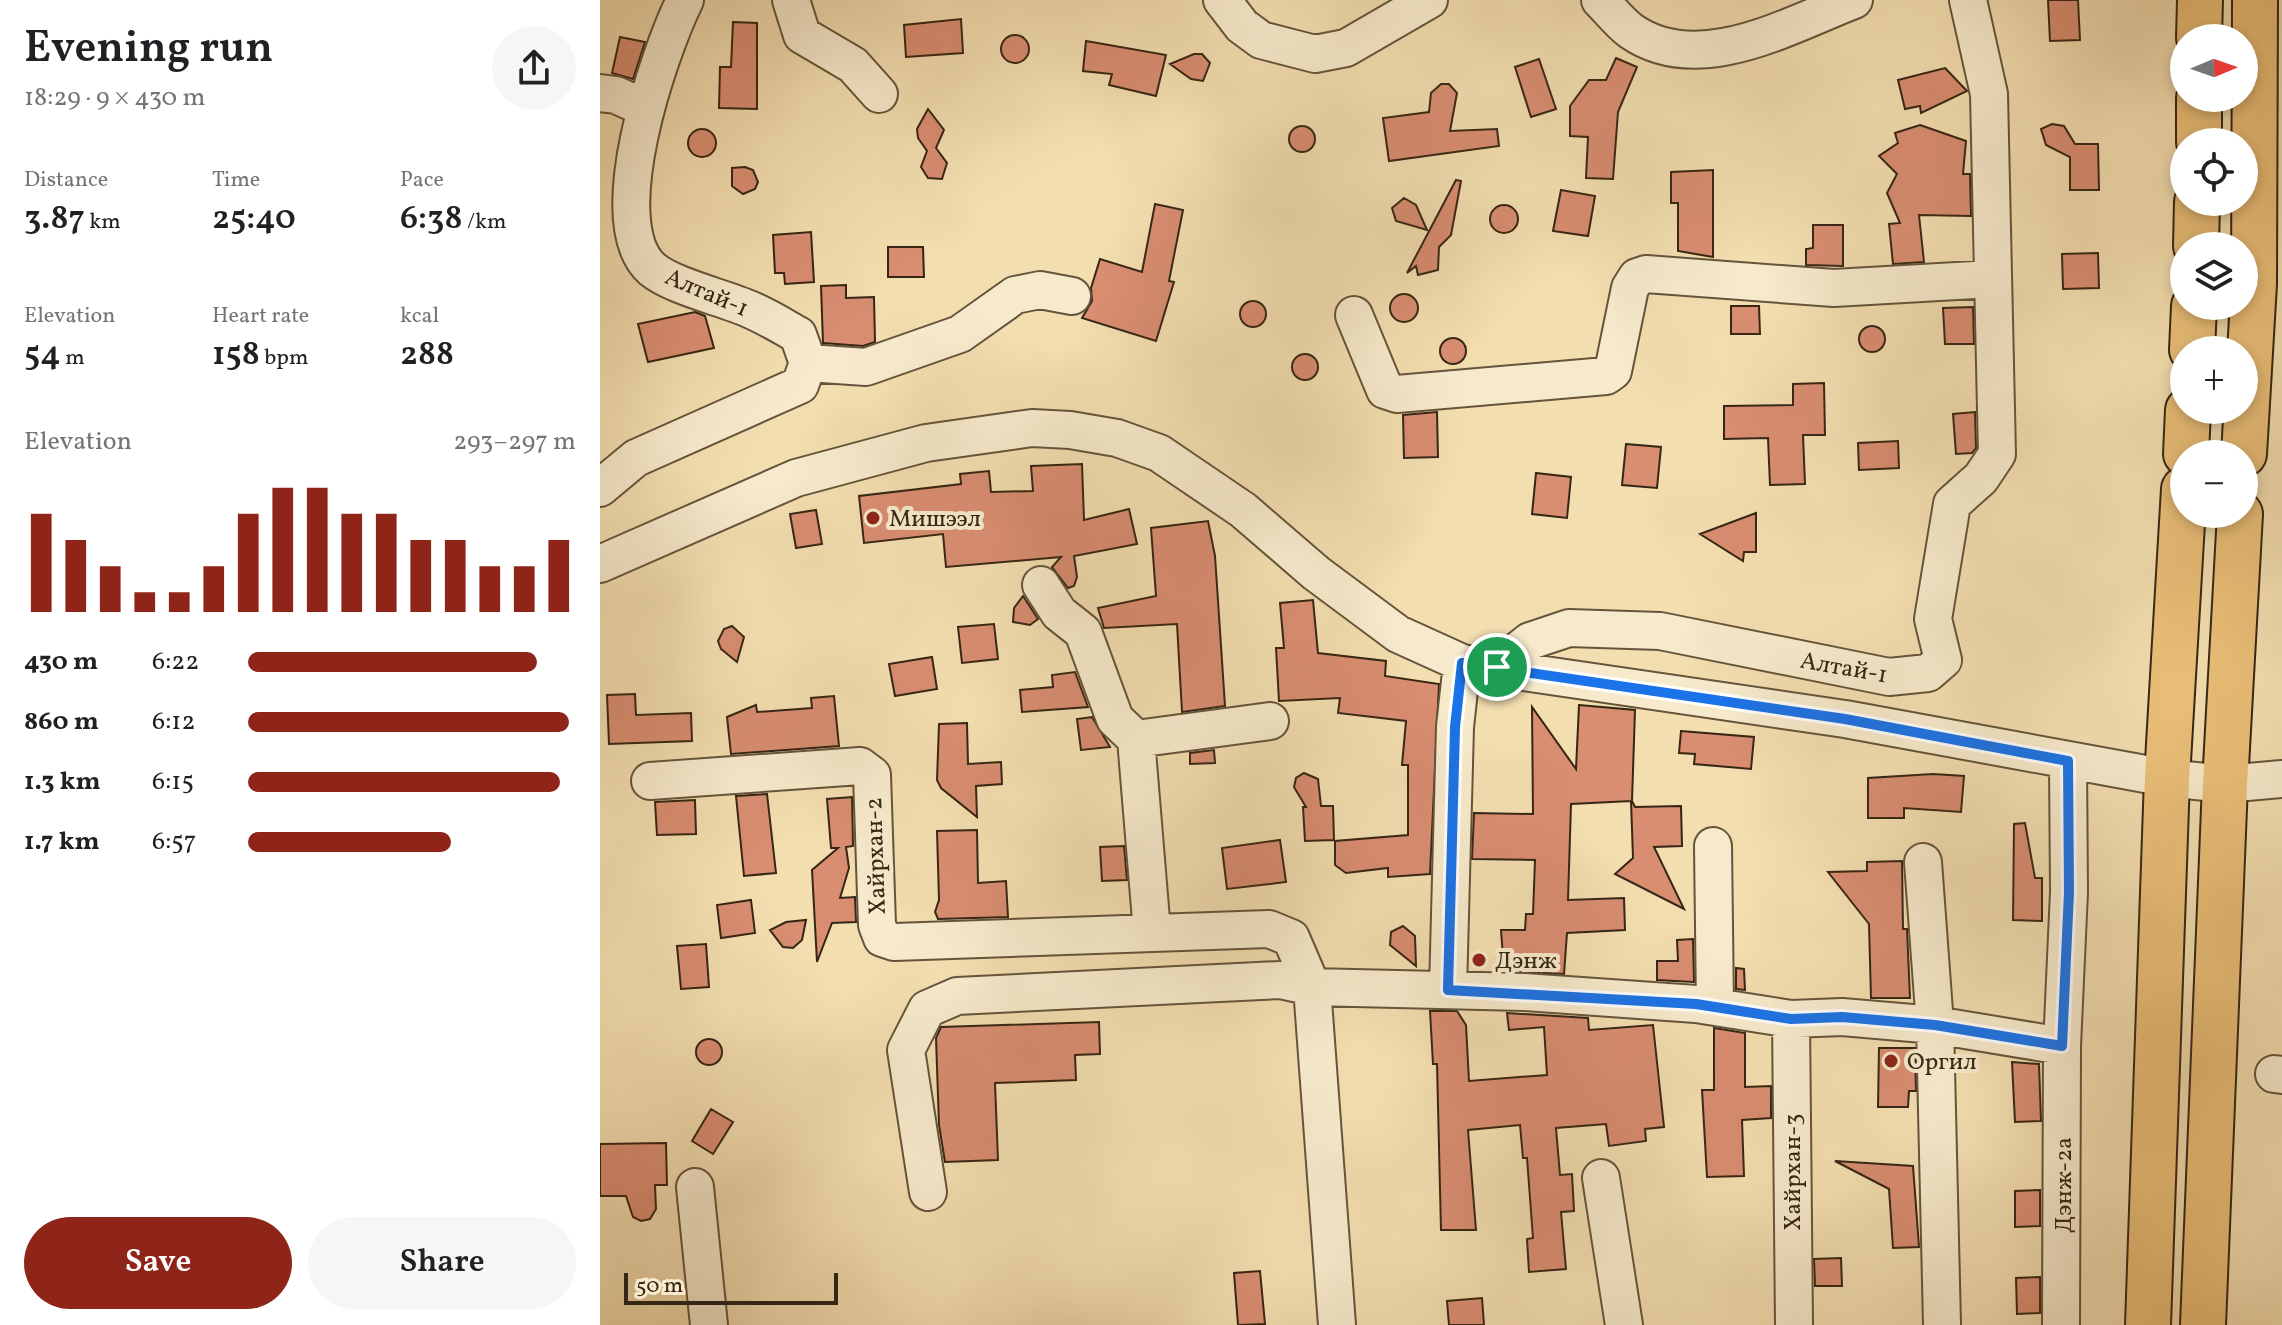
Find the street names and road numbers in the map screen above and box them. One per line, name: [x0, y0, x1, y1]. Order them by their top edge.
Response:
street label: Алтай-1: [659, 261, 753, 327]
street label: Алтай-1: [1797, 645, 1890, 693]
street label: Хайрхан-2: [858, 796, 896, 915]
street label: Хайрхан-3: [1777, 1113, 1811, 1231]
street label: Дэнж-2а: [2048, 1137, 2082, 1233]

